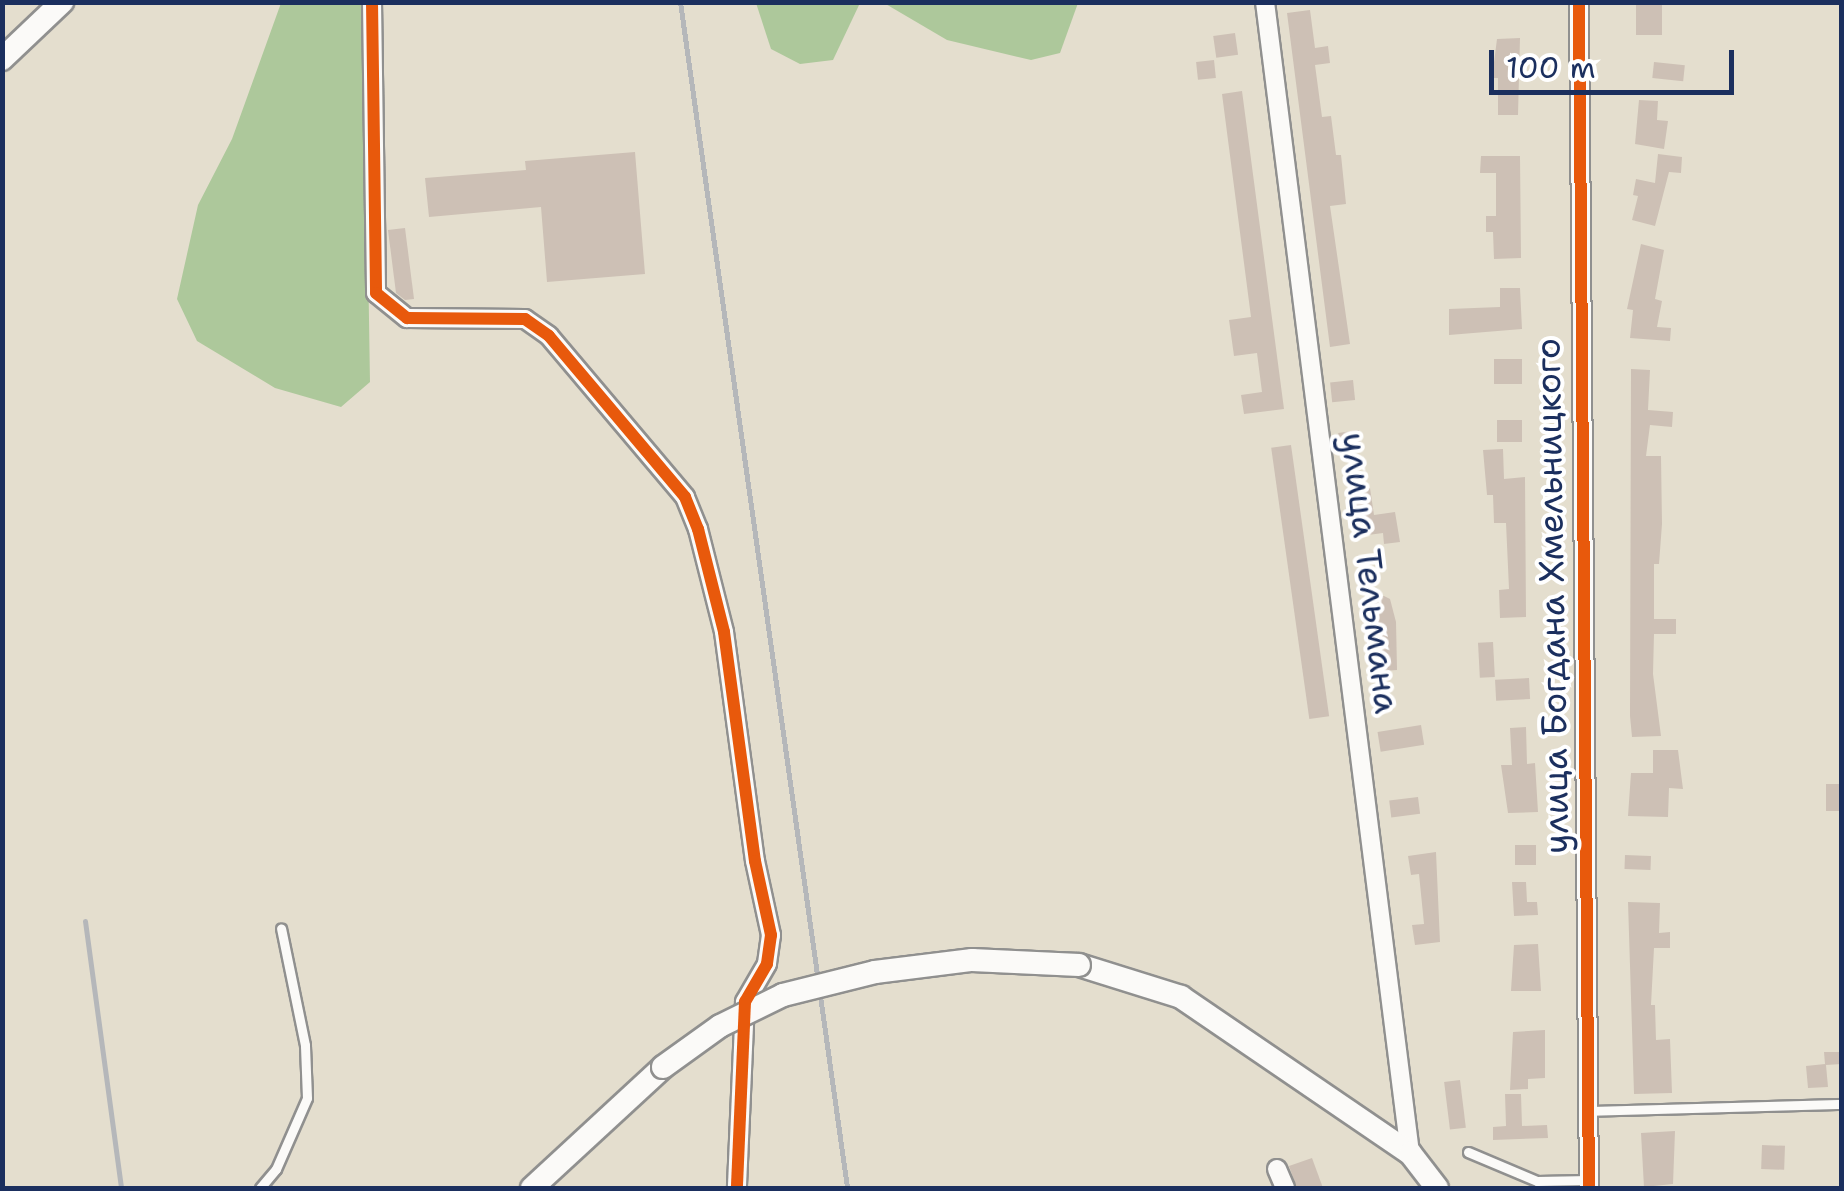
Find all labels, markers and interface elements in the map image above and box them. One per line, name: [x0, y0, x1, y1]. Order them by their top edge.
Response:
scale bar: [1494, 30, 1739, 92]
text: 100 m: [1506, 47, 1596, 88]
street label: улица Богдана Хмельницкого: [1527, 338, 1577, 854]
street label: улица Тельмана: [1332, 430, 1408, 716]

